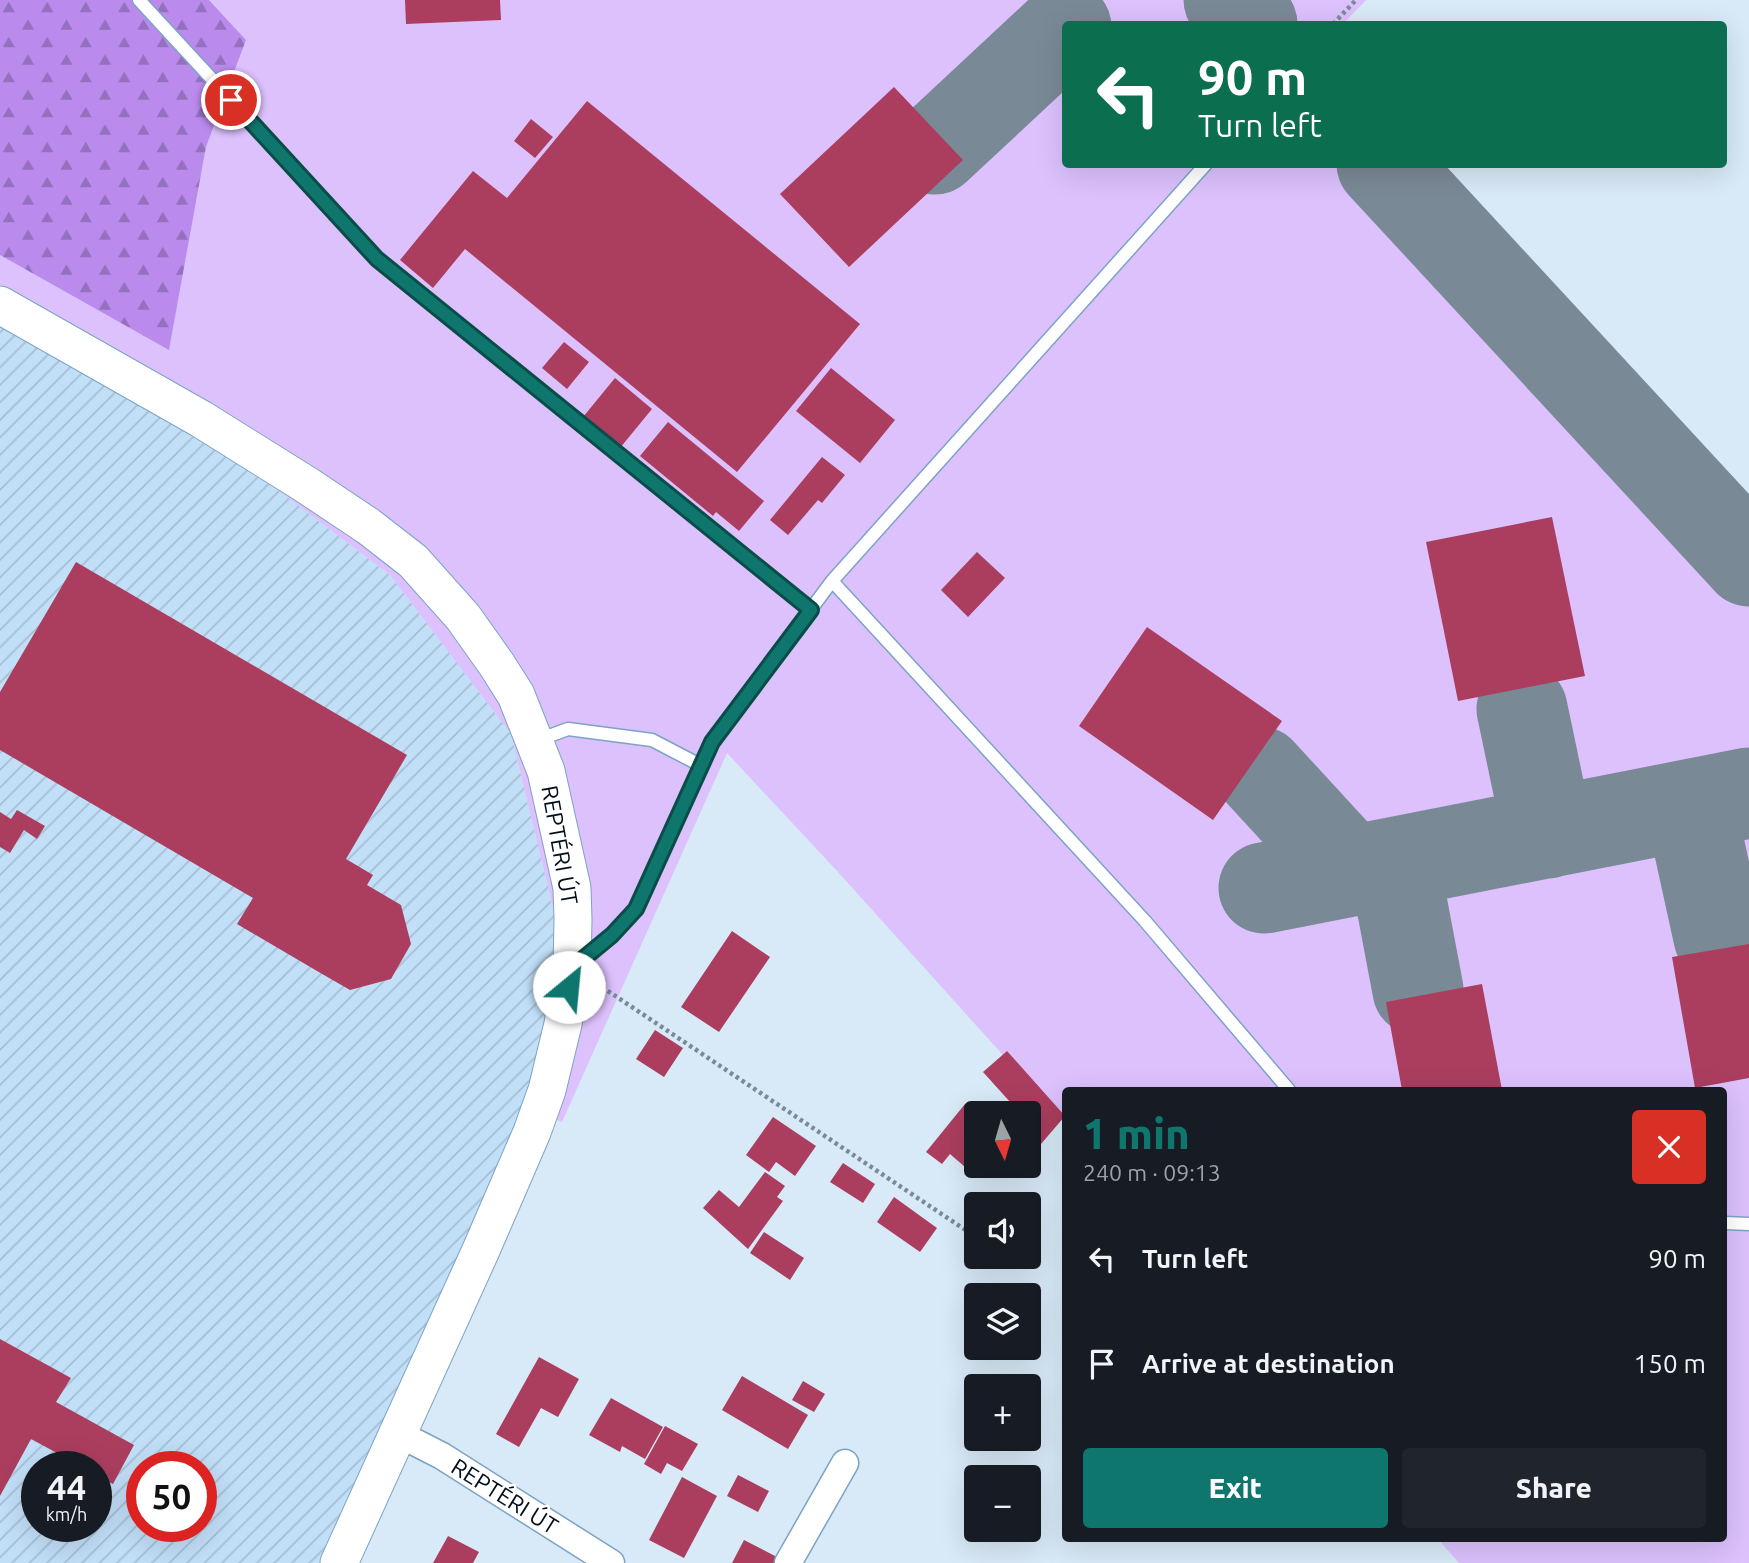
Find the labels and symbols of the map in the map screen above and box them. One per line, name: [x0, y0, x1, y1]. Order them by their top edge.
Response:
pin: [201, 70, 261, 130]
street label: REPTÉRI ÚT: [537, 783, 584, 907]
position arrow: [532, 950, 606, 1024]
north arrow: [964, 1101, 1041, 1178]
speed limit sign: 50: [126, 1451, 217, 1542]
street label: REPTÉRI ÚT: [447, 1453, 564, 1539]

